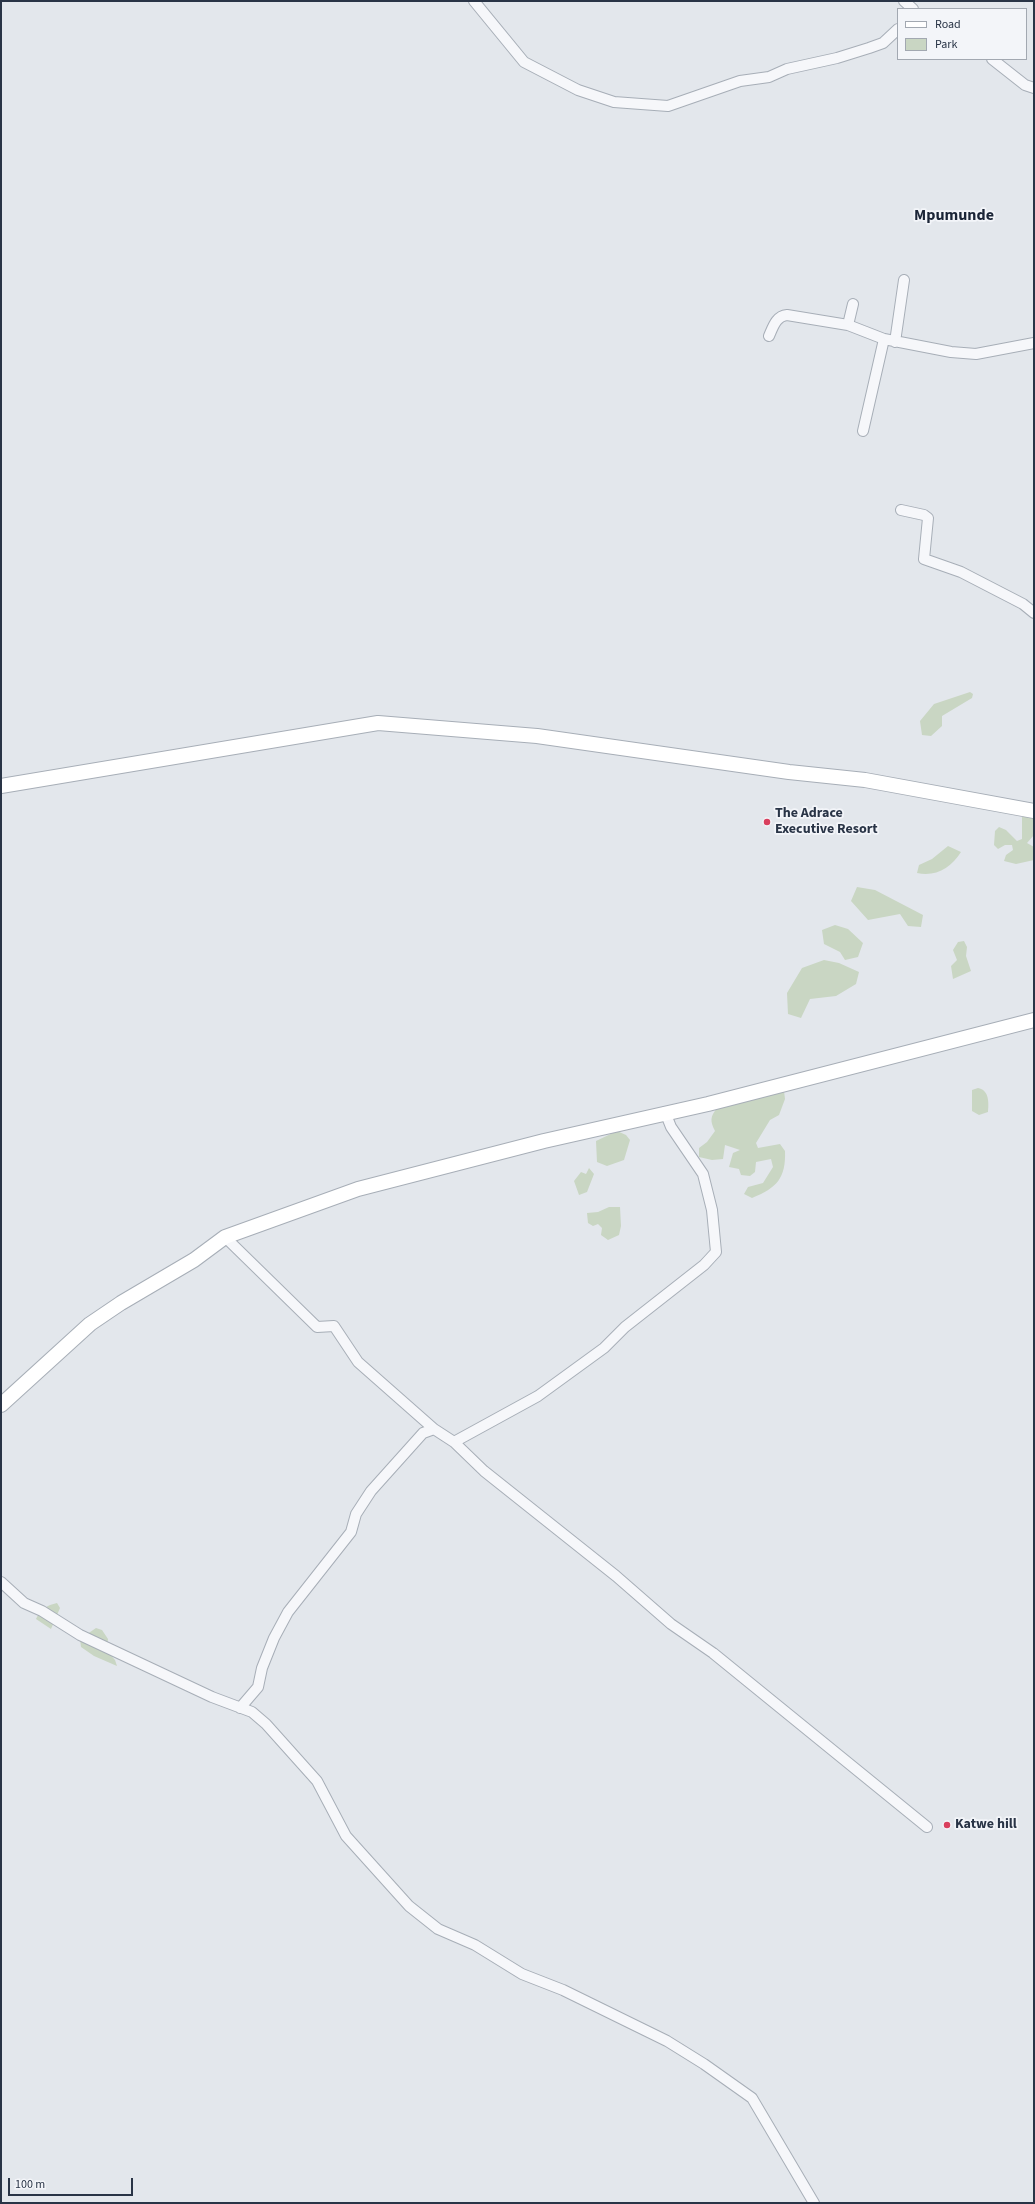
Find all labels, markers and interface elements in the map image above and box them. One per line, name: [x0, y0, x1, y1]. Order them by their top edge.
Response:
legend: [897, 8, 1027, 60]
text: Road: [935, 16, 961, 33]
text: Park: [935, 36, 957, 53]
district label: Mpumunde: [914, 206, 994, 226]
place label: The Adrace Executive Resort: [775, 806, 878, 838]
marker: The Adrace Executive Resort: [762, 817, 772, 827]
place label: Katwe hill: [955, 1817, 1017, 1833]
marker: Katwe hill: [942, 1820, 952, 1830]
scale bar: [10, 2170, 135, 2196]
text: 100 m: [15, 2176, 45, 2193]

